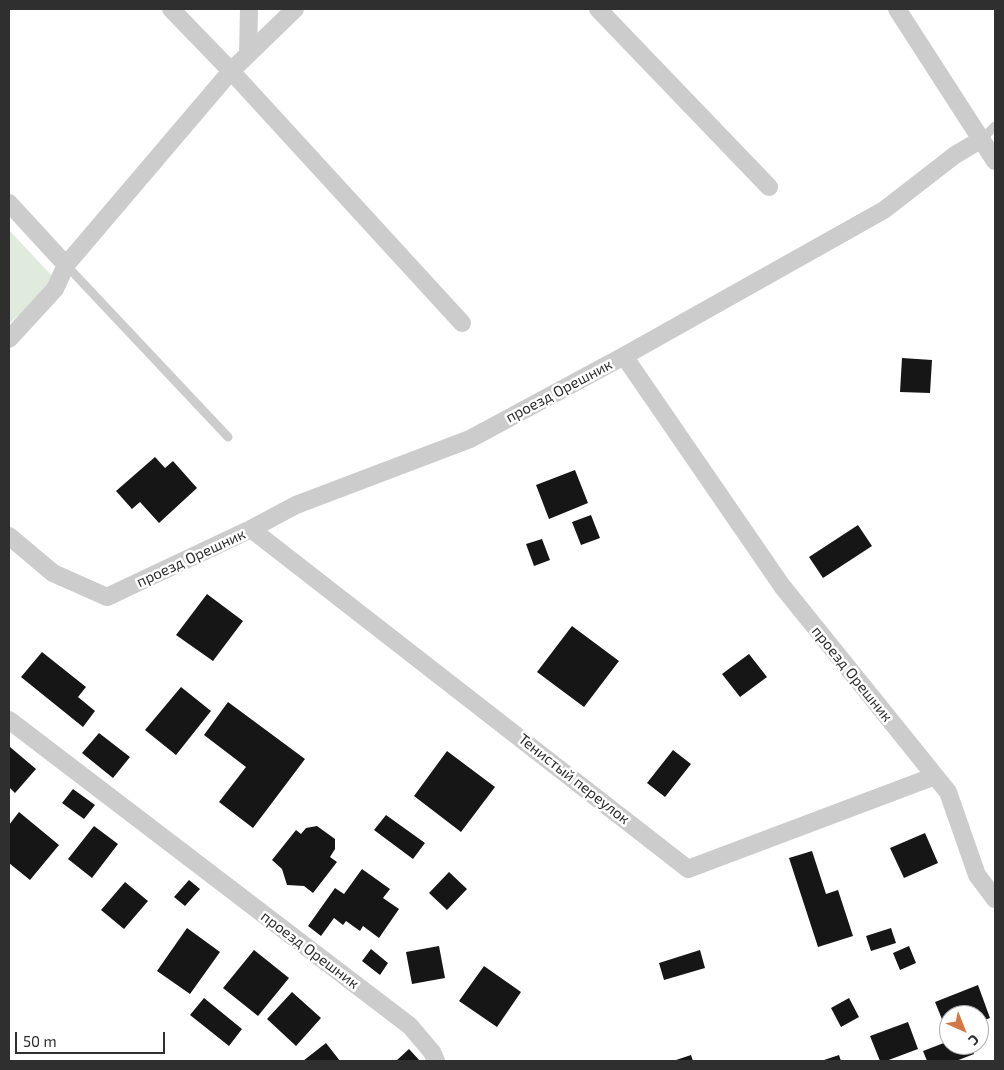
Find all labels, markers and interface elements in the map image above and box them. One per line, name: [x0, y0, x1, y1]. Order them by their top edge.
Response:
street label: проезд Орешник: [503, 355, 615, 427]
street label: проезд Орешник: [134, 525, 248, 591]
street label: проезд Орешник: [808, 622, 896, 726]
street label: Тенистый переулок: [515, 730, 633, 828]
street label: проезд Орешник: [257, 907, 363, 993]
north arrow: [939, 1005, 989, 1055]
scale bar: [18, 1022, 168, 1054]
text: С: [965, 1031, 983, 1049]
text: 50 m: [23, 1032, 57, 1050]

